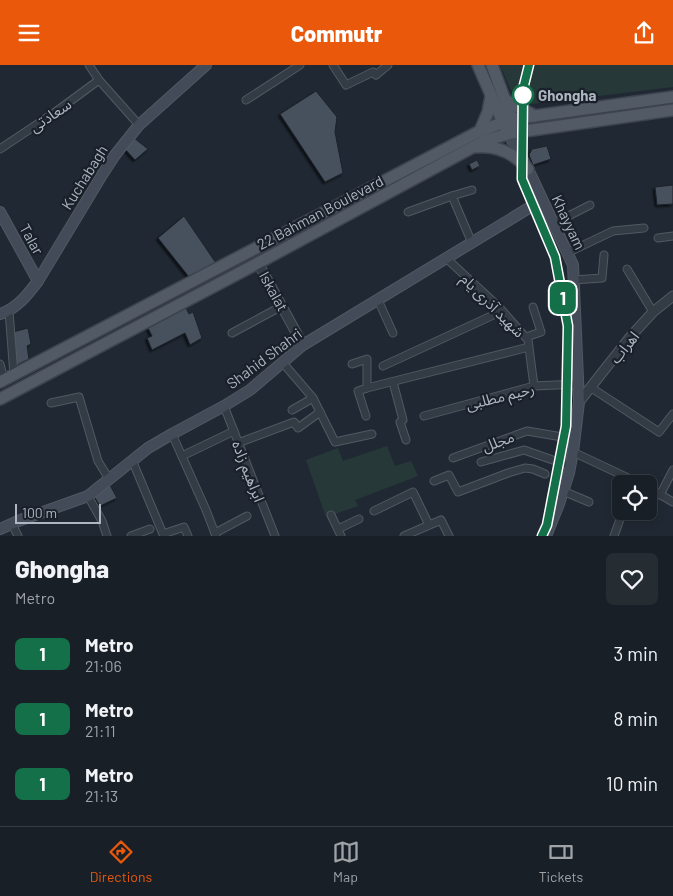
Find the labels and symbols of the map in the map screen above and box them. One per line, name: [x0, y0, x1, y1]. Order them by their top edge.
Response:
marker: Ghongha: [512, 84, 534, 106]
place label: Ghongha: [538, 86, 596, 104]
street label: سعادتی: [26, 94, 75, 136]
street label: Kuchabagh: [57, 141, 111, 213]
street label: 22 Bahman Boulevard: [254, 171, 386, 253]
street label: Khayyam: [548, 192, 590, 252]
street label: Talar: [16, 220, 48, 258]
street label: Iskalat: [256, 268, 292, 314]
street label: شهید آذری یام: [455, 269, 529, 343]
line badge: 1: [547, 282, 579, 314]
street label: Shahid Shahri: [223, 324, 305, 392]
street label: اهراب: [606, 327, 643, 367]
street label: رحیم مطلبی: [464, 379, 537, 416]
street label: مجلل: [479, 427, 517, 456]
street label: ابراهیم زاده: [226, 438, 269, 505]
scale bar: [15, 501, 101, 524]

